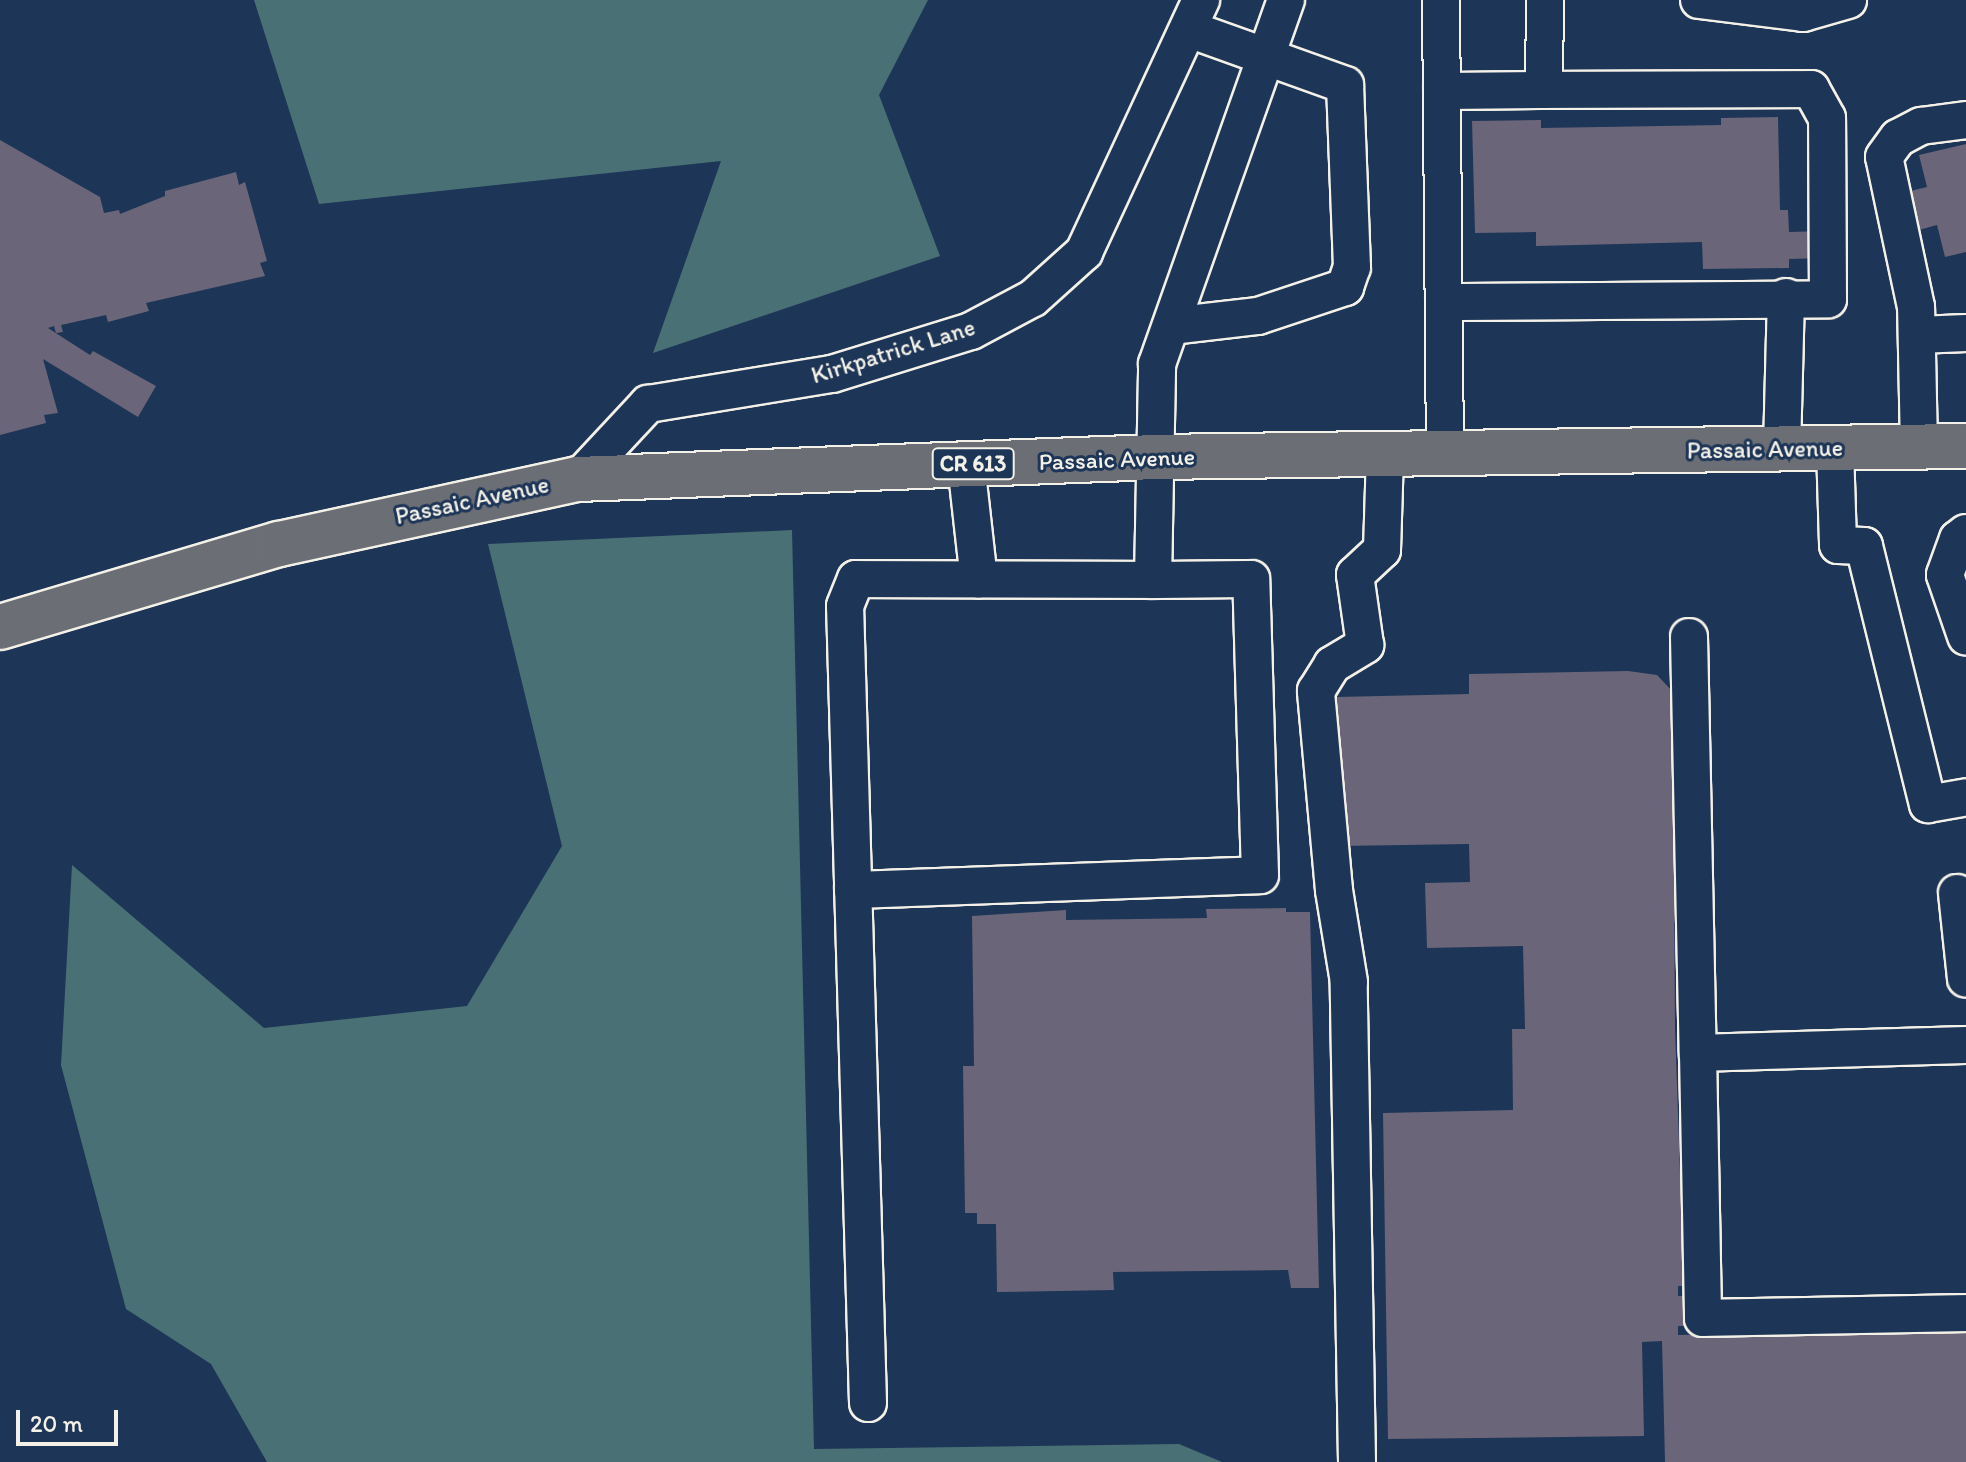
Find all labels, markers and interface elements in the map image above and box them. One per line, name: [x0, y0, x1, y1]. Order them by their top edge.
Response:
street label: Kirkpatrick Lane: [807, 312, 979, 390]
street label: Passaic Avenue: [1687, 433, 1843, 465]
street label: Passaic Avenue: [1038, 442, 1196, 476]
road number: CR 613: [931, 446, 1015, 482]
street label: Passaic Avenue: [393, 470, 551, 530]
scale bar: [20, 1394, 122, 1444]
text: 20 m: [30, 1409, 83, 1438]

